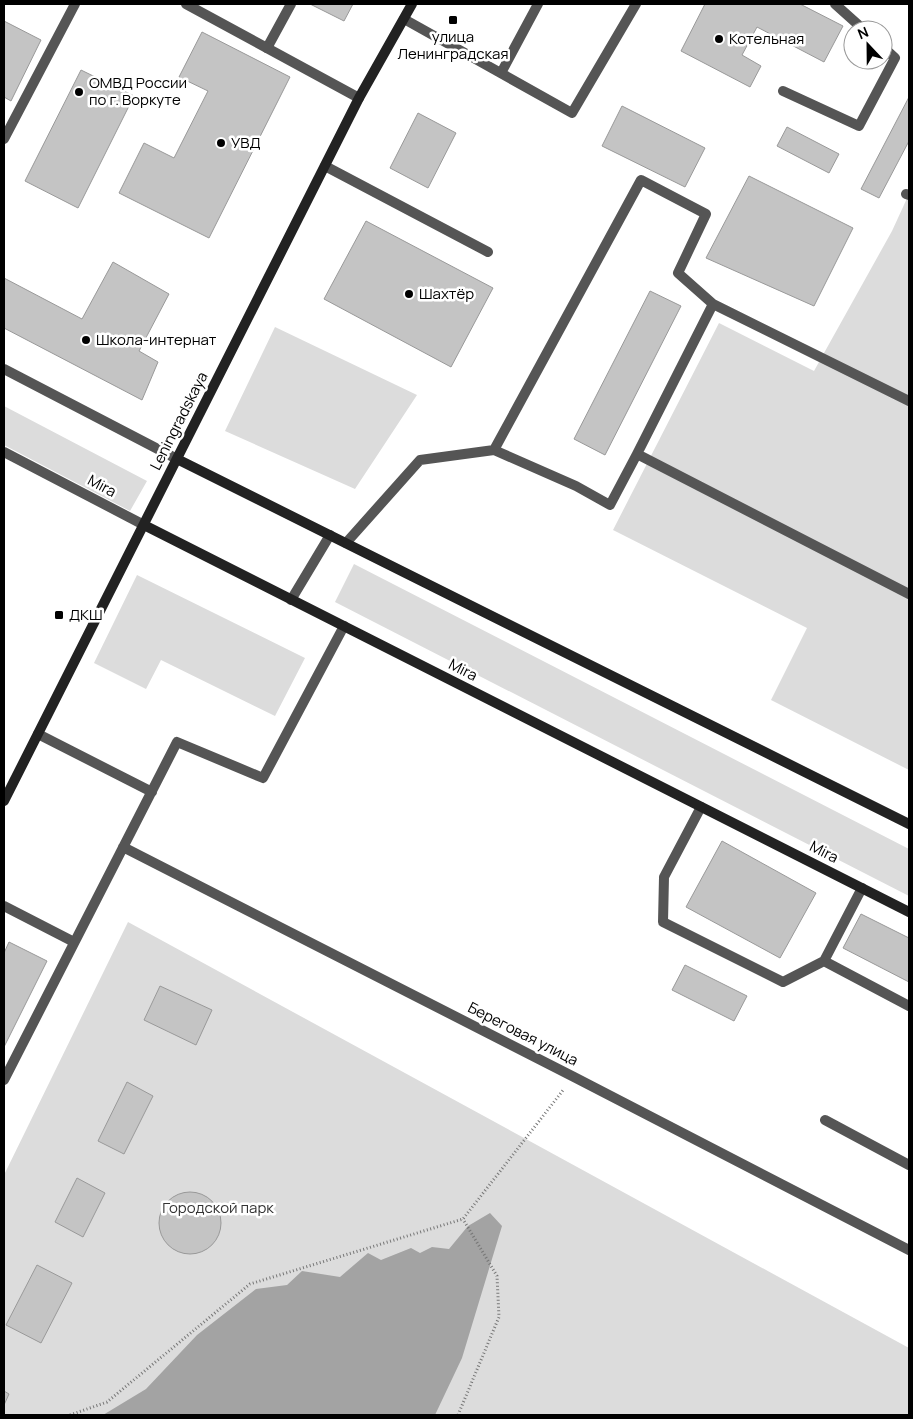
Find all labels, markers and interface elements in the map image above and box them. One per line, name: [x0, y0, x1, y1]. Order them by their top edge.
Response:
marker: улица Ленинградская: [447, 14, 459, 26]
north arrow: [843, 20, 893, 70]
text: N: [855, 22, 871, 43]
place label: улица Ленинградская: [397, 26, 509, 64]
place label: Котельная: [729, 28, 804, 49]
marker: Котельная: [713, 33, 725, 45]
place label: ОМВД России по г. Воркуте: [89, 72, 187, 110]
marker: ОМВД России по г. Воркуте: [73, 86, 85, 98]
place label: УВД: [231, 132, 261, 153]
marker: УВД: [215, 137, 227, 149]
place label: Шахтёр: [419, 283, 474, 304]
marker: Шахтёр: [403, 288, 415, 300]
place label: Школа-интернат: [96, 329, 217, 350]
marker: Школа-интернат: [80, 334, 92, 346]
street label: Leningradskaya: [145, 368, 212, 474]
street label: Mira: [84, 469, 120, 502]
place label: ДКШ: [69, 604, 103, 625]
marker: ДКШ: [53, 609, 65, 621]
street label: Mira: [445, 653, 481, 686]
street label: Mira: [806, 835, 842, 868]
street label: Береговая улица: [464, 997, 582, 1070]
park label: Городской парк: [162, 1197, 274, 1218]

